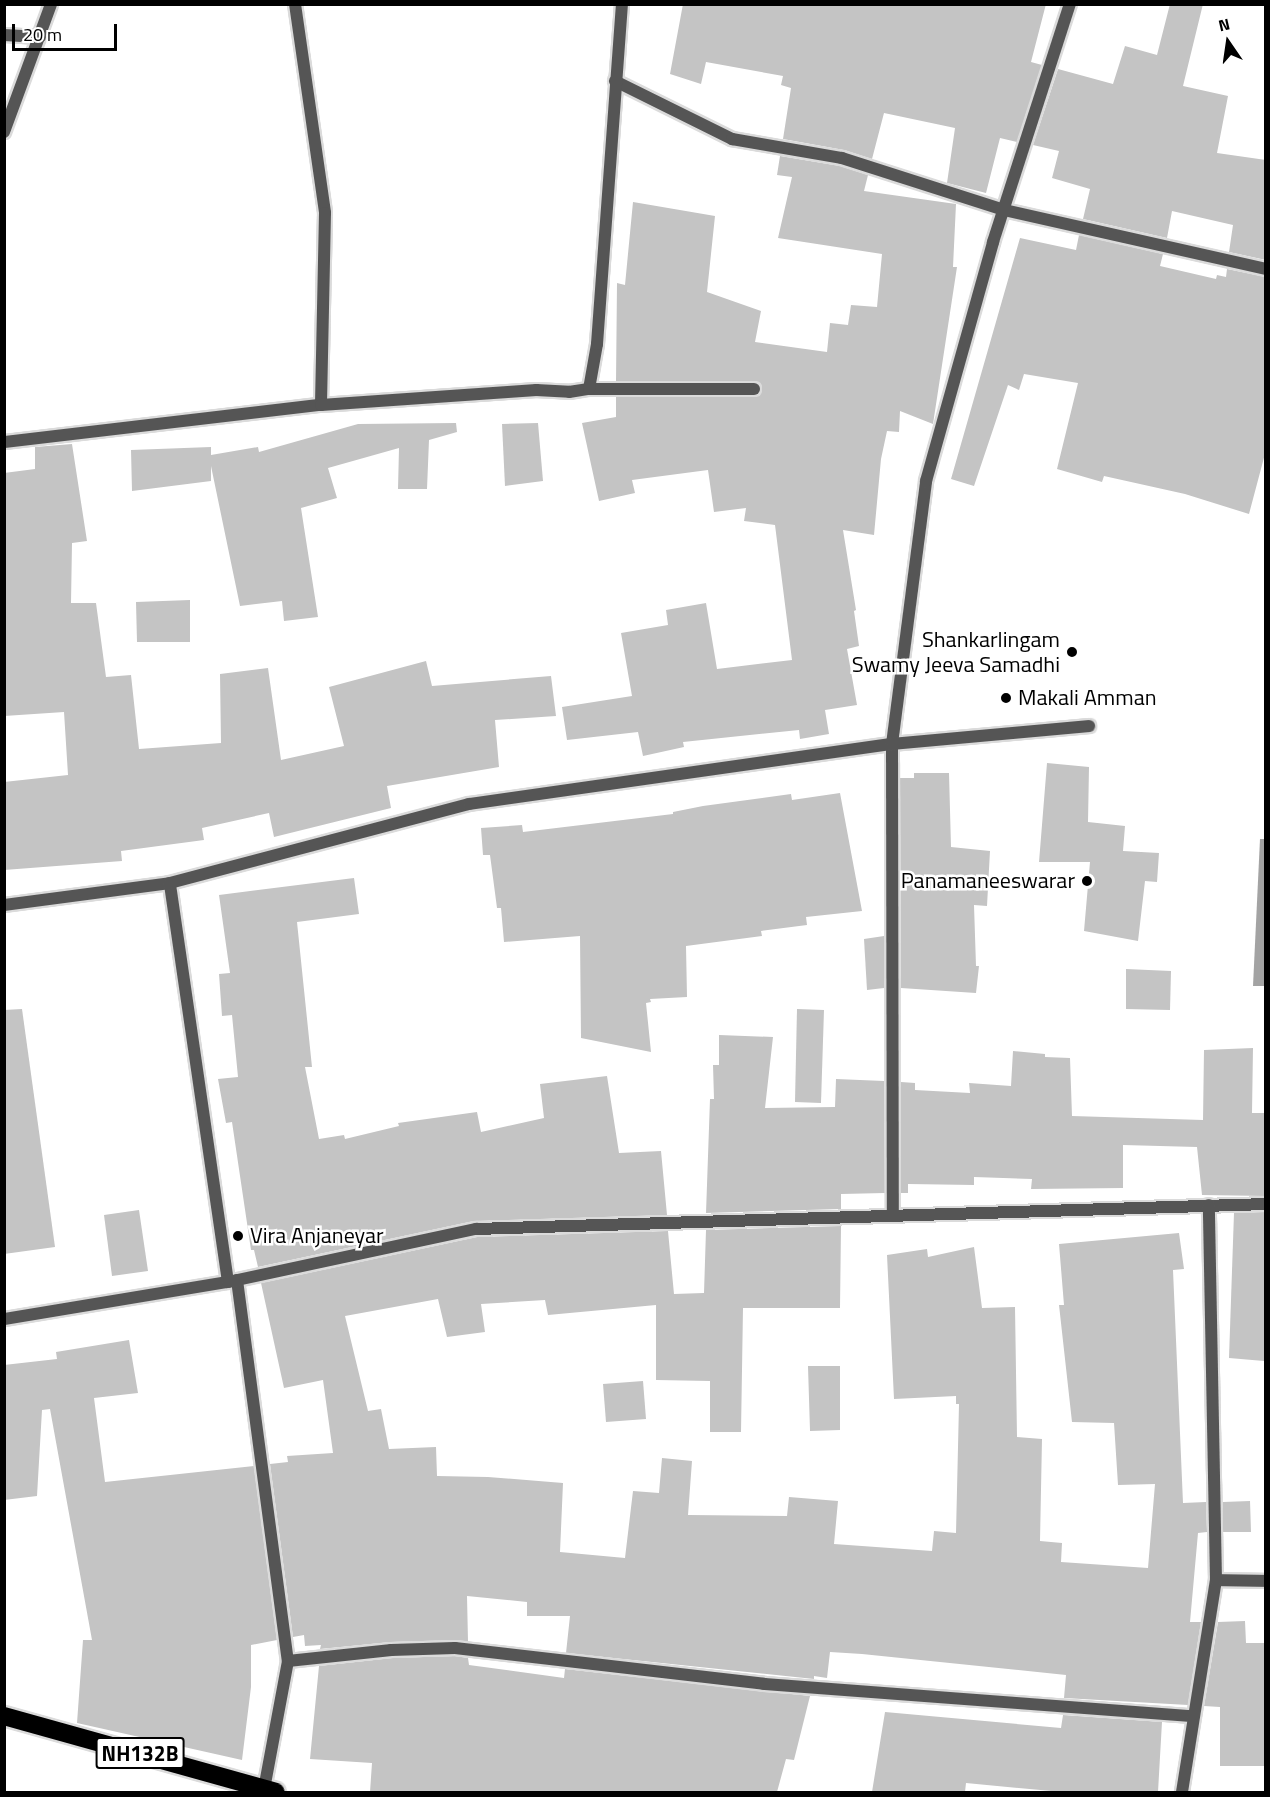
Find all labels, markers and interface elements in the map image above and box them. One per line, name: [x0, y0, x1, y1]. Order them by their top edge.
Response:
scale bar: [15, 12, 120, 50]
north arrow: [1198, 12, 1258, 72]
text: N: [1216, 12, 1232, 37]
text: 20 m: [23, 21, 62, 48]
place label: Shankarlingam Swamy Jeeva Samadhi: [852, 626, 1060, 678]
marker: Shankarlingam Swamy Jeeva Samadhi: [1065, 645, 1079, 659]
place label: Makali Amman: [1018, 685, 1156, 711]
marker: Makali Amman: [999, 691, 1013, 705]
place label: Panamaneeswarar: [901, 868, 1075, 894]
marker: Panamaneeswarar: [1080, 874, 1094, 888]
place label: Vira Anjaneyar: [250, 1223, 384, 1249]
marker: Vira Anjaneyar: [231, 1229, 245, 1243]
road number: NH132B: [95, 1735, 185, 1771]

